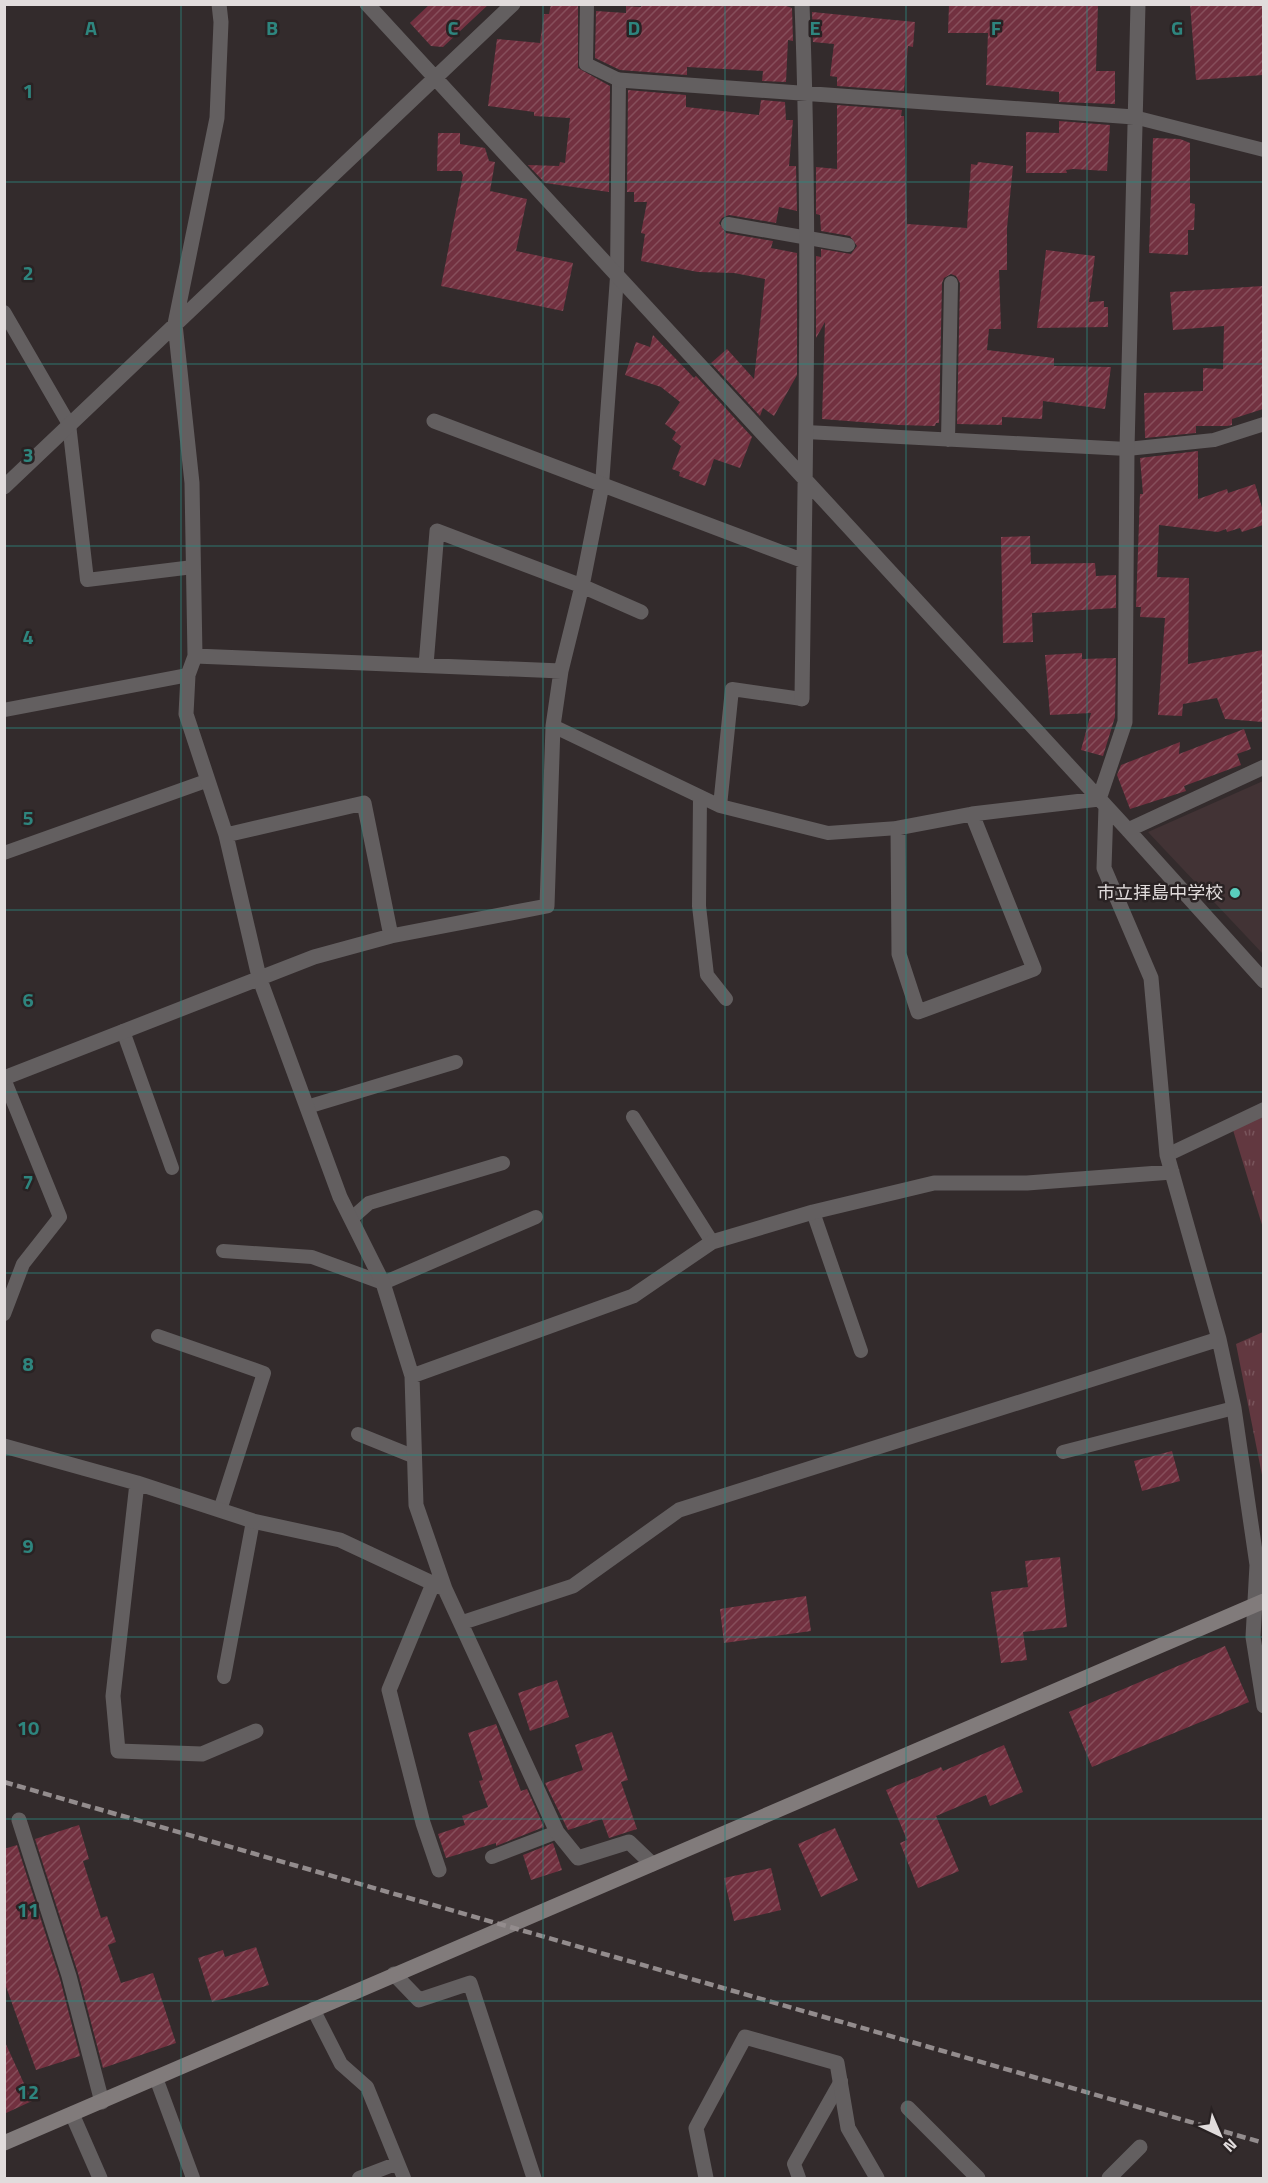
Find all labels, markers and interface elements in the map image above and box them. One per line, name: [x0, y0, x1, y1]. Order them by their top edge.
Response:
text: A: [85, 12, 97, 43]
text: B: [266, 12, 278, 43]
text: C: [448, 12, 459, 43]
text: D: [628, 12, 640, 43]
text: E: [809, 12, 821, 43]
text: F: [991, 12, 1002, 43]
text: G: [1171, 12, 1183, 43]
text: 1: [22, 75, 34, 106]
text: 2: [22, 257, 34, 288]
text: 3: [22, 439, 34, 470]
text: 4: [22, 621, 34, 652]
text: 5: [22, 802, 34, 833]
place label: 市立拝島中学校: [1097, 879, 1223, 906]
marker: 市立拝島中学校: [1228, 886, 1242, 900]
text: 6: [22, 984, 34, 1015]
text: 7: [22, 1166, 34, 1197]
text: 8: [22, 1348, 34, 1379]
text: 9: [22, 1530, 34, 1561]
text: 10: [17, 1712, 39, 1743]
text: 11: [17, 1894, 39, 1925]
text: 12: [17, 2076, 39, 2107]
north arrow: [1190, 2105, 1250, 2165]
text: N: [1218, 2133, 1243, 2158]

